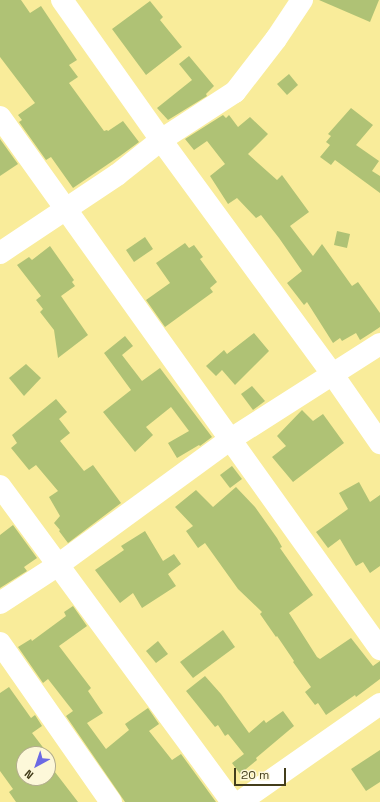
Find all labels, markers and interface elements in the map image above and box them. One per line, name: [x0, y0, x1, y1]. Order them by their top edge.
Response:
north arrow: [16, 746, 56, 786]
scale bar: [236, 760, 288, 786]
text: N: [22, 767, 36, 782]
text: 20 m: [241, 767, 269, 783]

